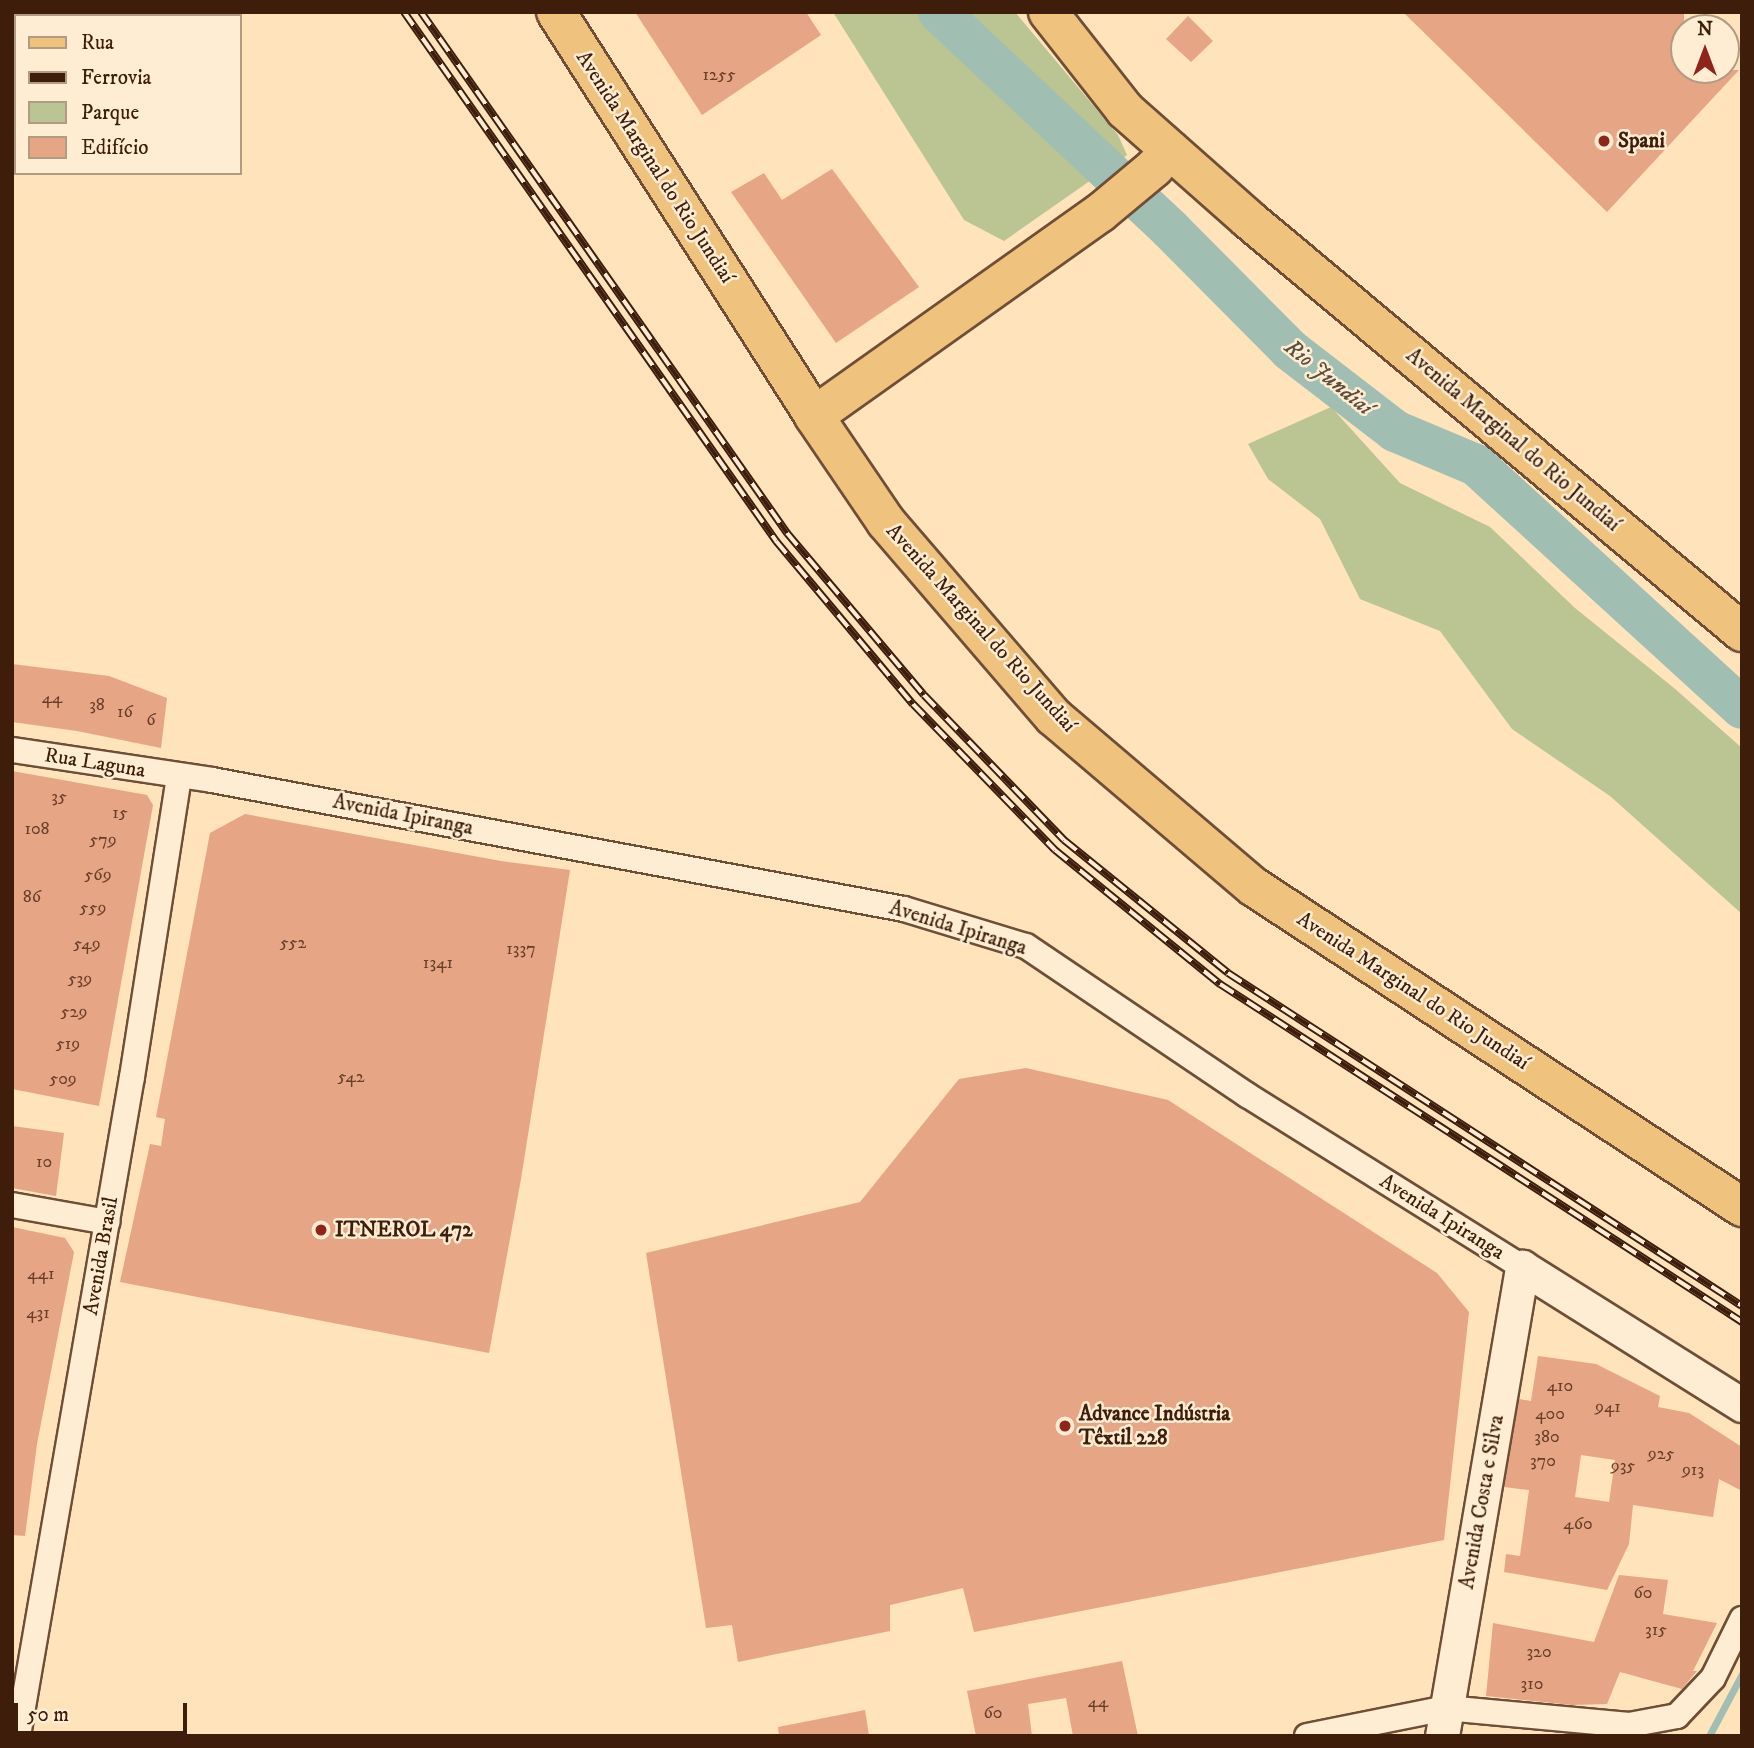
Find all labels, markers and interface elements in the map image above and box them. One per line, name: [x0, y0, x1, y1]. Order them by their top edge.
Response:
legend: [14, 14, 242, 175]
north arrow: [1670, 14, 1740, 84]
text: N: [1697, 18, 1713, 41]
text: Rua: [81, 30, 114, 56]
street label: Avenida Marginal do Rio Jundiaí: [570, 46, 740, 288]
house number: 1255: [702, 64, 736, 86]
text: Ferrovia: [81, 65, 151, 91]
text: Parque: [81, 100, 139, 126]
place label: Spani: [1618, 128, 1665, 154]
marker: Spani: [1596, 133, 1612, 149]
text: Edifício: [81, 135, 149, 161]
water label: Rio Jundiaí: [1278, 334, 1378, 422]
street label: Avenida Marginal do Rio Jundiaí: [1401, 343, 1625, 537]
street label: Avenida Marginal do Rio Jundiaí: [881, 519, 1081, 737]
house number: 44: [42, 687, 62, 709]
house number: 38: [89, 694, 105, 716]
house number: 16: [117, 701, 133, 723]
house number: 6: [146, 709, 156, 731]
street label: Rua Laguna: [43, 743, 147, 783]
house number: 35: [51, 786, 67, 808]
street label: Avenida Ipiranga: [331, 789, 475, 841]
house number: 15: [112, 802, 128, 824]
house number: 108: [24, 818, 50, 840]
house number: 579: [89, 829, 117, 851]
house number: 569: [84, 864, 112, 886]
house number: 86: [23, 886, 41, 908]
street label: Avenida Ipiranga: [886, 895, 1030, 961]
house number: 559: [80, 897, 106, 919]
street label: Avenida Marginal do Rio Jundiaí: [1292, 906, 1534, 1076]
house number: 552: [280, 932, 306, 954]
house number: 549: [73, 933, 101, 955]
house number: 1337: [506, 938, 536, 960]
house number: 1341: [423, 952, 453, 974]
house number: 539: [68, 968, 92, 990]
house number: 529: [61, 1001, 87, 1023]
house number: 519: [56, 1033, 80, 1055]
house number: 542: [337, 1066, 365, 1088]
house number: 509: [49, 1068, 77, 1090]
house number: 10: [36, 1151, 52, 1173]
street label: Avenida Ipiranga: [1375, 1169, 1509, 1265]
street label: Avenida Brasil: [78, 1195, 124, 1317]
place label: ITNEROL 472: [335, 1217, 473, 1243]
marker: ITNEROL 472: [313, 1222, 329, 1238]
house number: 441: [27, 1263, 55, 1285]
house number: 431: [26, 1302, 50, 1324]
house number: 410: [1547, 1375, 1573, 1397]
house number: 941: [1595, 1396, 1621, 1418]
place label: Advance Indústria Têxtil 228: [1079, 1401, 1230, 1451]
house number: 400: [1535, 1403, 1565, 1425]
street label: Avenida Costa e Silva: [1454, 1413, 1510, 1591]
marker: Advance Indústria Têxtil 228: [1057, 1418, 1073, 1434]
house number: 380: [1534, 1426, 1560, 1448]
house number: 925: [1648, 1443, 1674, 1465]
house number: 370: [1530, 1450, 1556, 1472]
house number: 935: [1611, 1455, 1635, 1477]
house number: 913: [1682, 1459, 1704, 1481]
house number: 460: [1563, 1513, 1593, 1535]
house number: 60: [1633, 1582, 1653, 1604]
house number: 315: [1645, 1619, 1667, 1641]
house number: 320: [1526, 1641, 1552, 1663]
house number: 310: [1521, 1673, 1543, 1695]
scale bar: [18, 1688, 191, 1732]
house number: 44: [1088, 1691, 1108, 1713]
text: 50 m: [27, 1702, 69, 1728]
house number: 60: [983, 1702, 1003, 1724]

